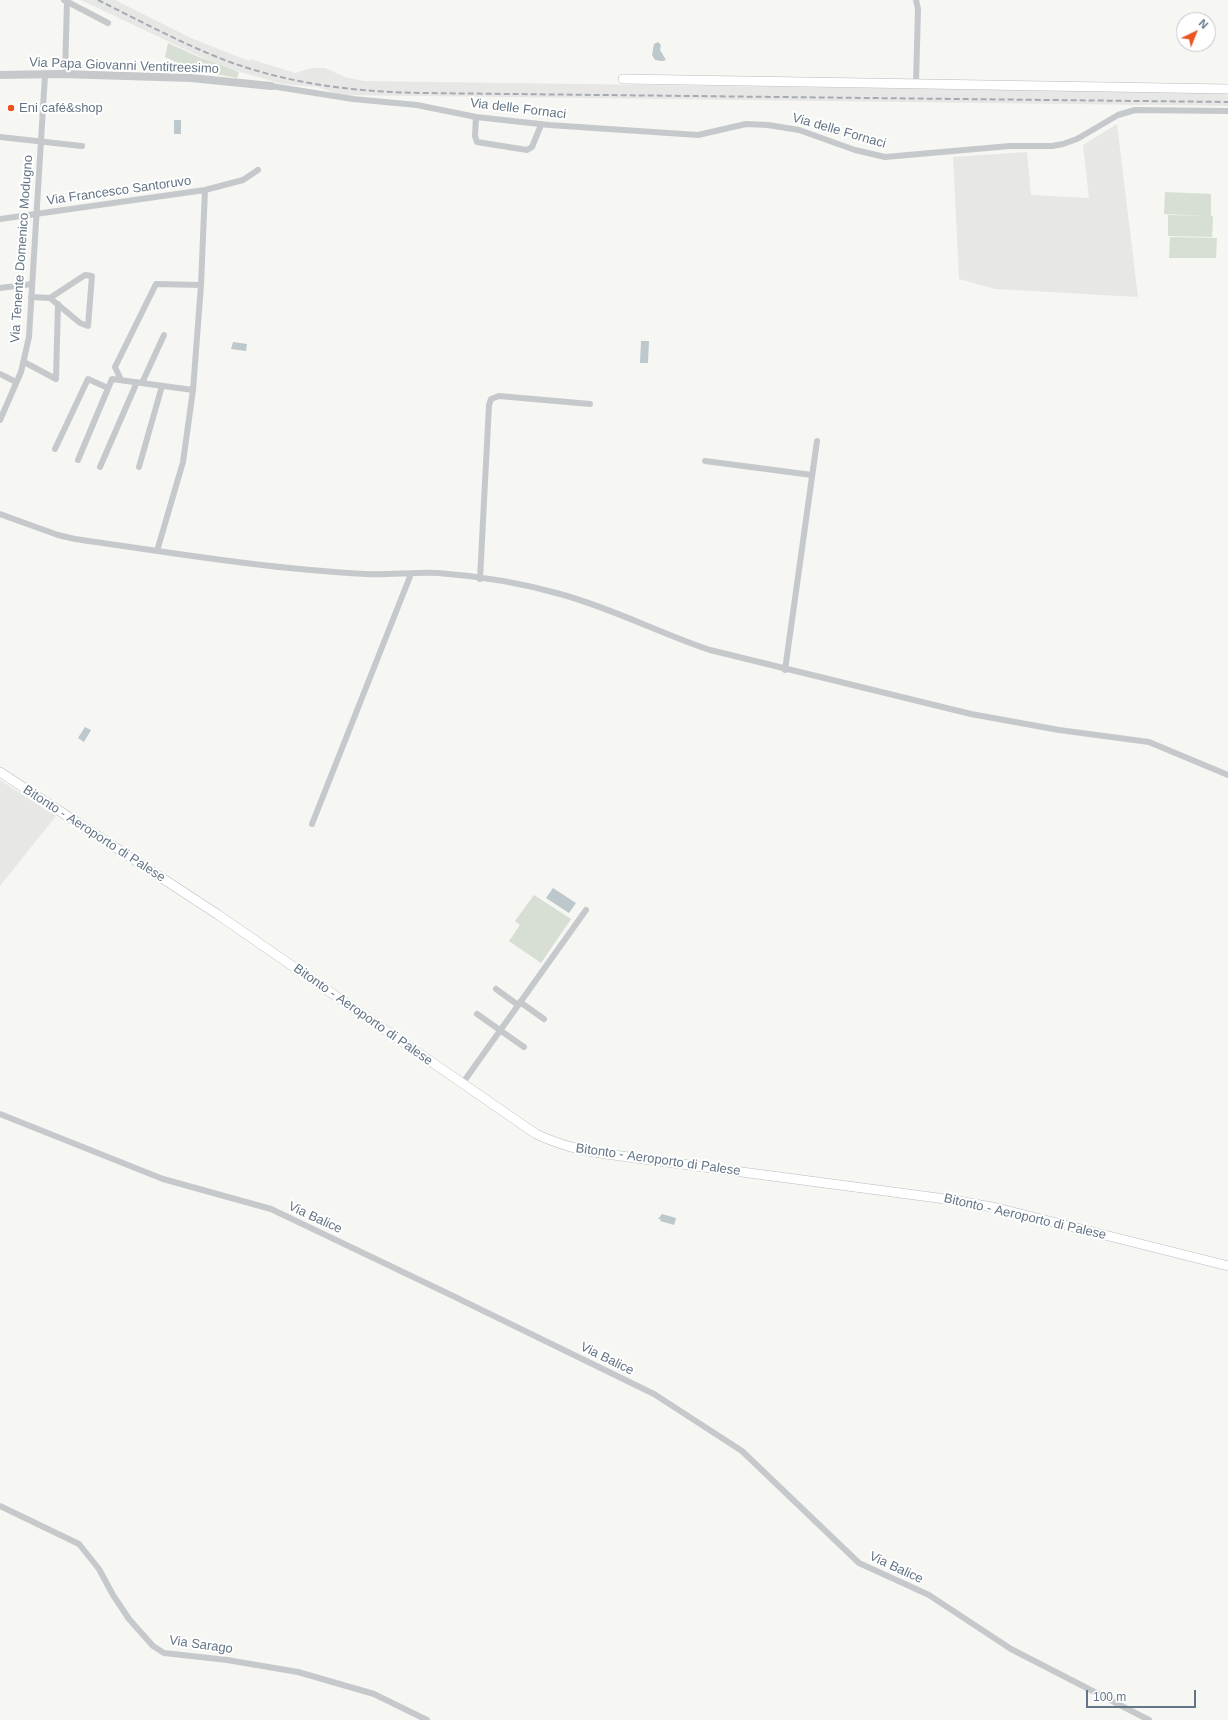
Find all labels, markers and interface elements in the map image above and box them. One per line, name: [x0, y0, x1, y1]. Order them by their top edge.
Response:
north arrow: [1176, 12, 1216, 52]
text: N: [1196, 17, 1210, 31]
street label: Via Papa Giovanni Ventitreesimo: [29, 55, 219, 77]
street label: Via delle Fornaci: [469, 95, 567, 123]
place label: Eni café&shop: [19, 100, 103, 116]
marker: Eni café&shop: [6, 103, 16, 113]
street label: Via delle Fornaci: [790, 110, 888, 152]
street label: Via Tenente Domenico Modugno: [8, 154, 36, 344]
street label: Via Francesco Santoruvo: [46, 173, 192, 209]
street label: Bitonto - Aeroporto di Palese: [20, 782, 168, 886]
street label: Bitonto - Aeroporto di Palese: [290, 961, 436, 1069]
street label: Bitonto - Aeroporto di Palese: [575, 1141, 741, 1179]
street label: Bitonto - Aeroporto di Palese: [942, 1191, 1108, 1243]
street label: Via Balice: [286, 1199, 344, 1237]
street label: Via Balice: [578, 1339, 636, 1379]
street label: Via Balice: [867, 1549, 925, 1587]
street label: Via Sarago: [168, 1633, 234, 1657]
scale bar: [1088, 1682, 1198, 1708]
text: 100 m: [1093, 1690, 1126, 1704]

